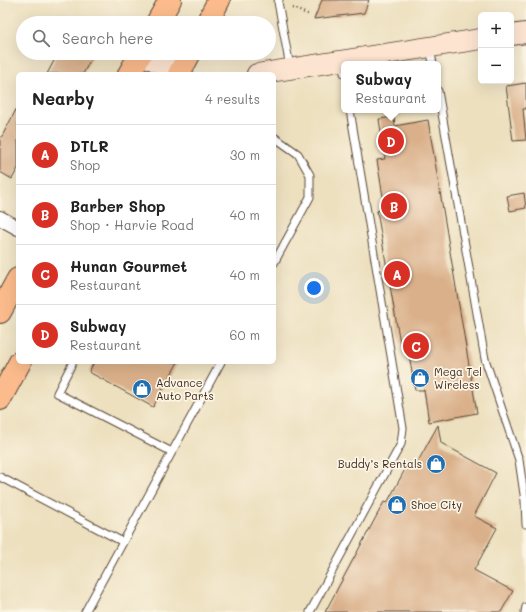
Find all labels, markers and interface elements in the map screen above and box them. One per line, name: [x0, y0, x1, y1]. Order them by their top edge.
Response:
map controls: [478, 12, 514, 84]
button: +: [478, 12, 514, 48]
search box: [16, 16, 276, 60]
icon: search: [30, 27, 52, 49]
text: Search here: [62, 28, 153, 48]
button: −: [478, 48, 514, 84]
popup: [341, 61, 441, 113]
text: Subway: [355, 69, 412, 89]
text: Nearby: [32, 87, 94, 109]
text: Restaurant: [355, 89, 427, 106]
text: 4 results: [205, 90, 260, 107]
pin: D: [378, 126, 404, 156]
text: DTLR: [70, 136, 109, 156]
text: A: [40, 146, 50, 163]
text: 30 m: [230, 146, 260, 163]
text: Shop: [70, 156, 100, 173]
pin: B: [381, 191, 407, 221]
text: Barber Shop: [70, 196, 166, 216]
text: B: [41, 206, 49, 223]
text: 40 m: [230, 206, 260, 223]
text: Shop · Harvie Road: [70, 216, 194, 233]
text: Hunan Gourmet: [70, 256, 187, 276]
pin: A: [384, 259, 410, 289]
text: C: [40, 266, 50, 283]
text: 40 m: [230, 266, 260, 283]
text: Restaurant: [70, 276, 141, 293]
your location: [304, 278, 324, 298]
text: Subway: [70, 316, 126, 336]
text: D: [40, 326, 50, 343]
text: 60 m: [230, 326, 260, 343]
pin: C: [403, 331, 429, 361]
text: Restaurant: [70, 336, 141, 353]
place label: Mega Tel Wireless: [434, 364, 482, 392]
shop icon: Mega Tel Wireless: [409, 367, 431, 389]
place label: Advance Auto Parts: [156, 375, 214, 403]
shop icon: Advance Auto Parts: [131, 378, 153, 400]
shop icon: Buddy’s Rentals: [425, 453, 447, 475]
place label: Buddy’s Rentals: [338, 456, 422, 471]
shop icon: Shoe City: [386, 494, 408, 516]
place label: Shoe City: [411, 497, 462, 512]

